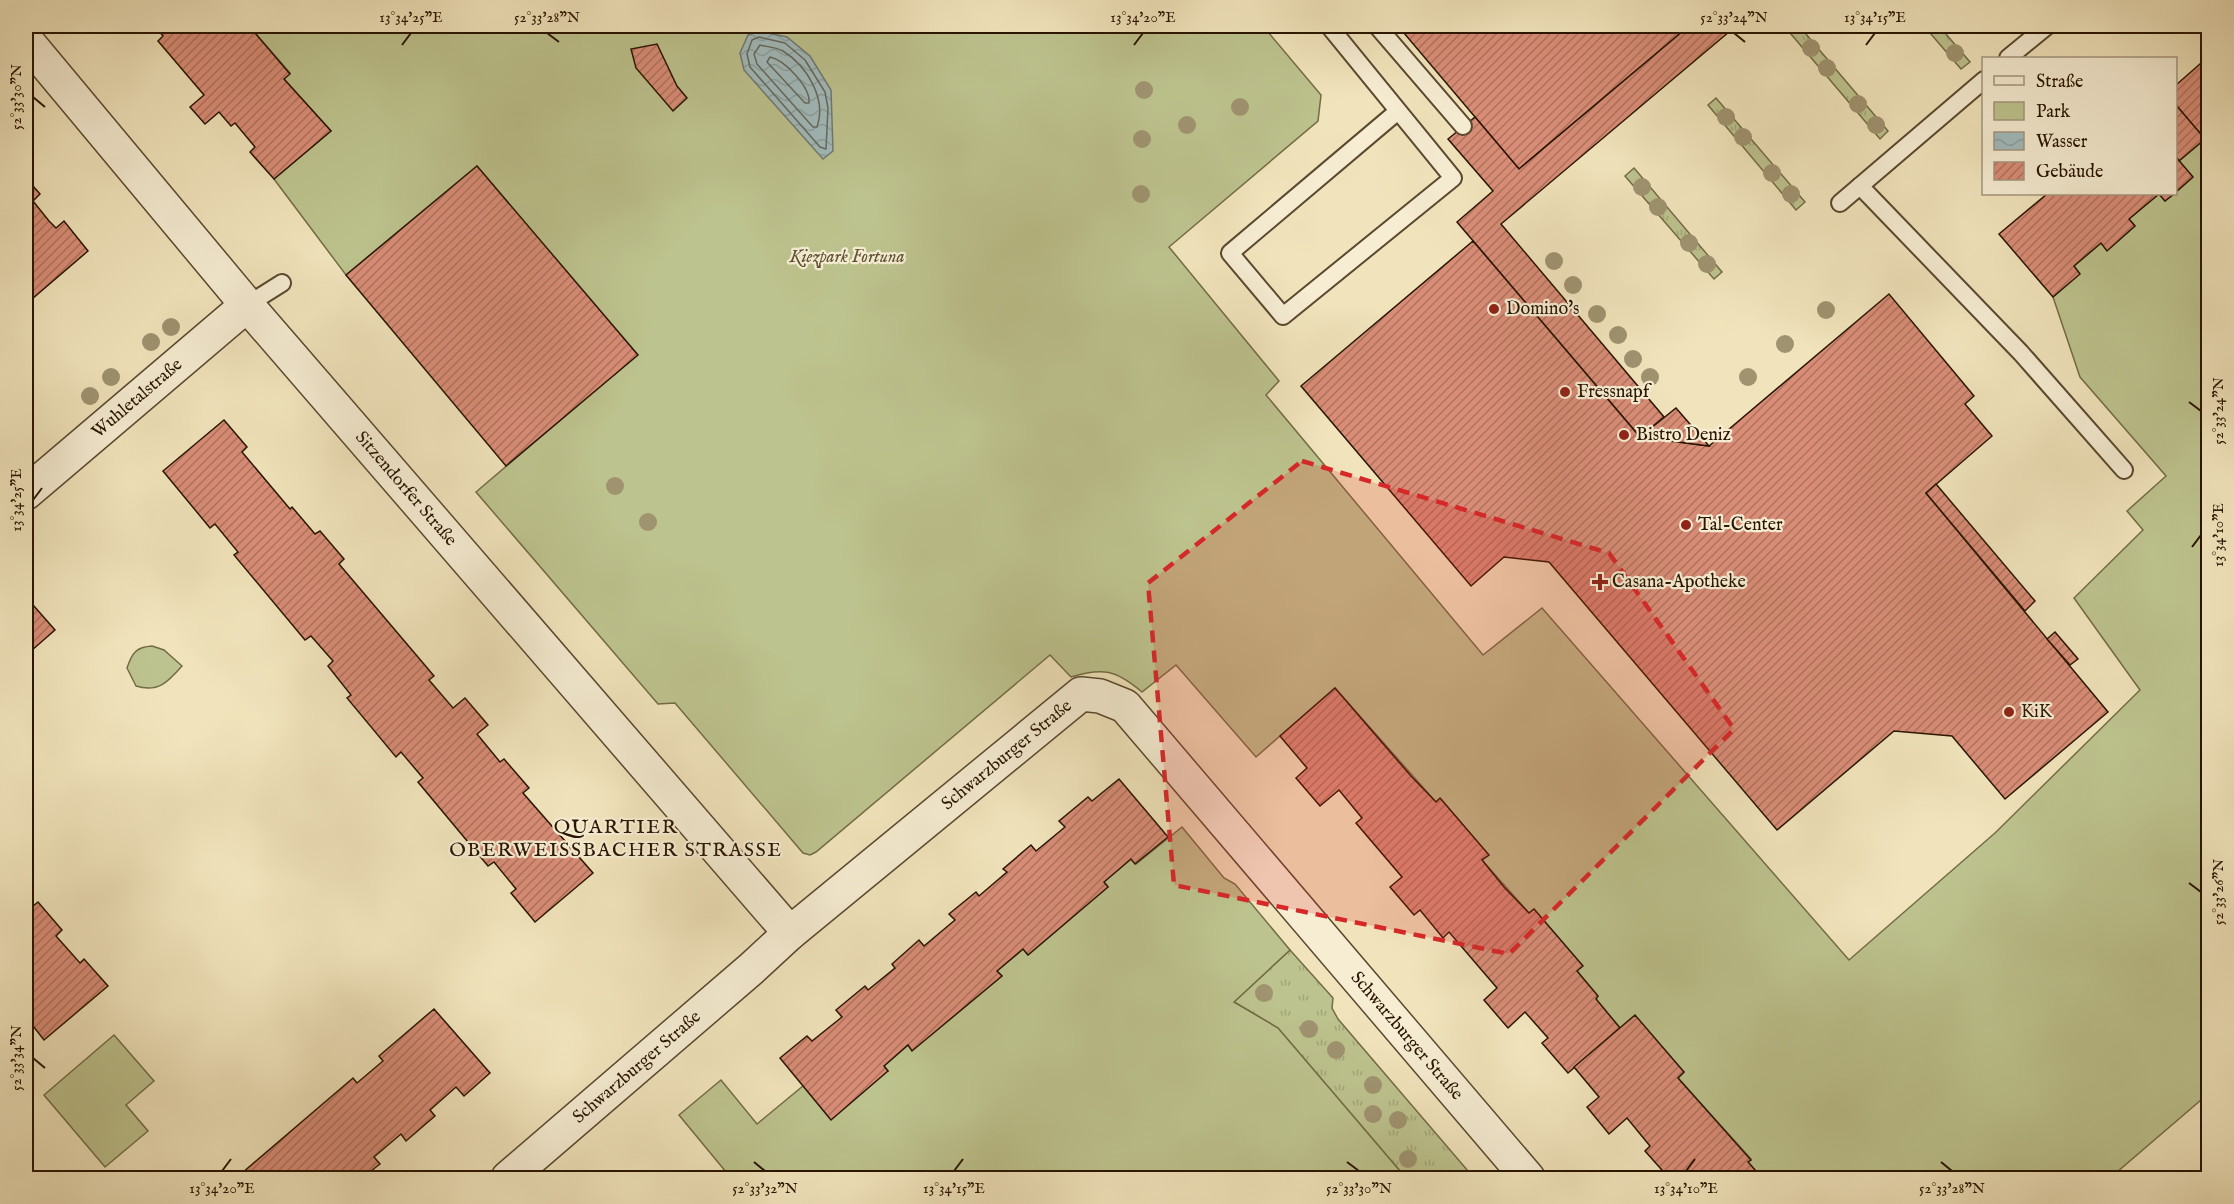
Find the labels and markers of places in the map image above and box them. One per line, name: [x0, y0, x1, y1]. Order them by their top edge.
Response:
place label: Domino's: [1506, 298, 1579, 321]
marker: Domino's: [1487, 302, 1501, 316]
place label: Fressnapf: [1577, 381, 1653, 404]
marker: Fressnapf: [1558, 385, 1572, 399]
place label: Bistro Deniz: [1636, 424, 1731, 447]
marker: Bistro Deniz: [1617, 428, 1631, 442]
place label: Tal-Center: [1698, 514, 1783, 537]
marker: Tal-Center: [1679, 518, 1693, 532]
place label: Casana-Apotheke: [1612, 571, 1746, 594]
marker: Casana-Apotheke: [1593, 575, 1607, 589]
place label: KiK: [2021, 701, 2053, 724]
marker: KiK: [2002, 705, 2016, 719]

